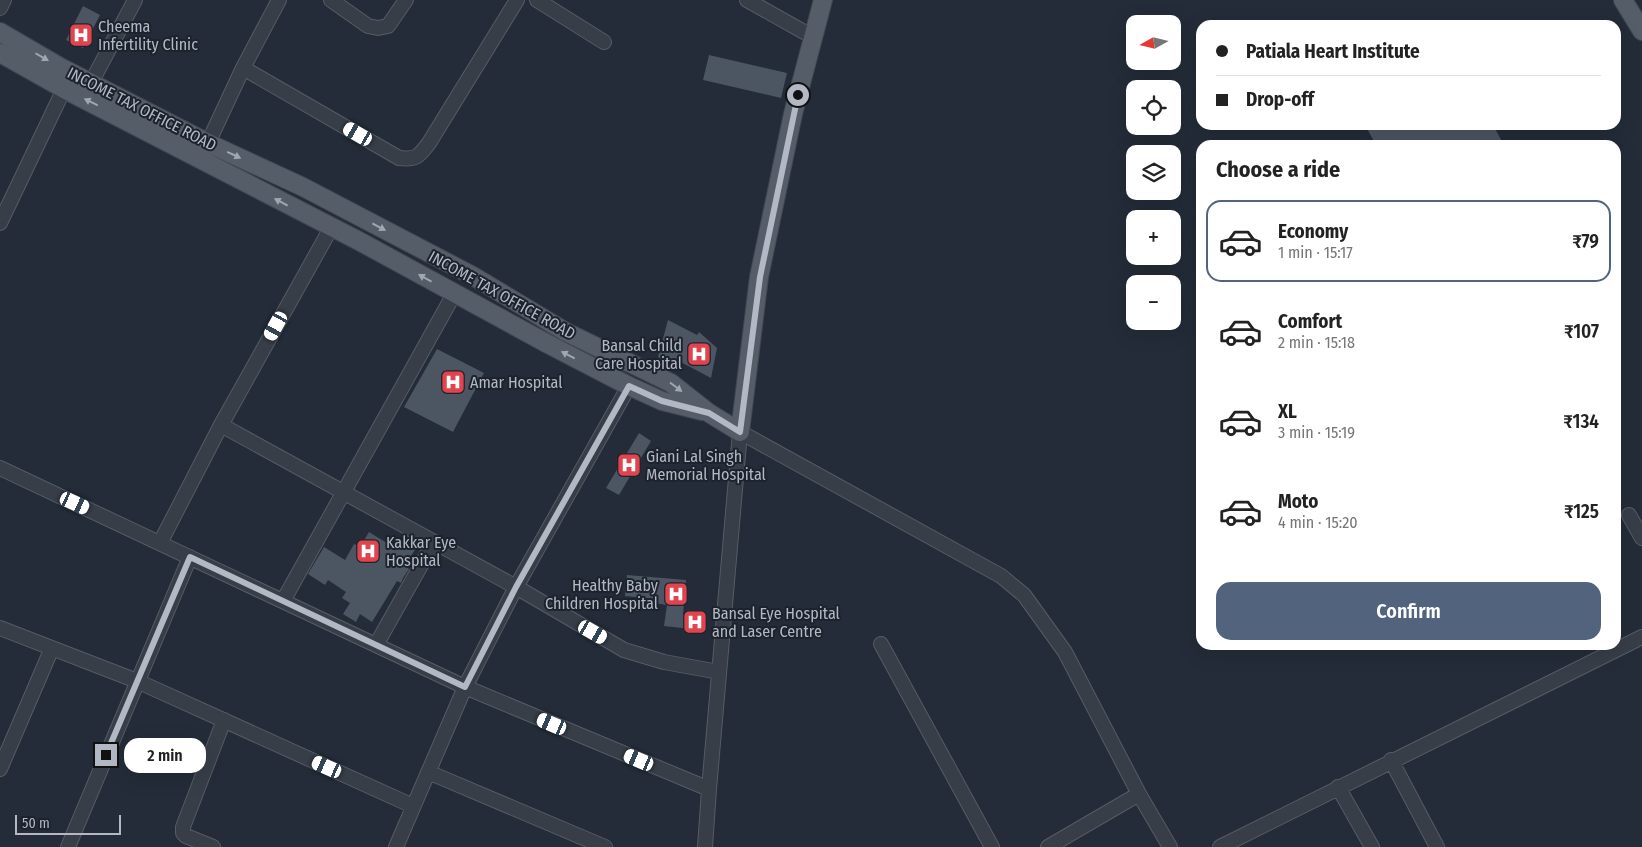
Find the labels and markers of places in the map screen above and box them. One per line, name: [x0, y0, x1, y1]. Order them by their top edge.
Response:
place label: Cheema Infertility Clinic: [98, 17, 198, 54]
hospital icon: Cheema Infertility Clinic: [68, 22, 94, 48]
place label: Bansal Child Care Hospital: [595, 336, 682, 373]
hospital icon: Bansal Child Care Hospital: [686, 341, 712, 367]
hospital icon: Amar Hospital: [440, 369, 466, 395]
place label: Amar Hospital: [470, 373, 562, 392]
place label: Giani Lal Singh Memorial Hospital: [646, 447, 766, 484]
hospital icon: Giani Lal Singh Memorial Hospital: [616, 452, 642, 478]
place label: Kakkar Eye Hospital: [386, 533, 456, 570]
hospital icon: Kakkar Eye Hospital: [355, 538, 381, 564]
place label: Healthy Baby Children Hospital: [545, 576, 659, 613]
hospital icon: Healthy Baby Children Hospital: [663, 581, 689, 607]
place label: Bansal Eye Hospital and Laser Centre: [712, 604, 840, 641]
hospital icon: Bansal Eye Hospital and Laser Centre: [682, 609, 708, 635]

